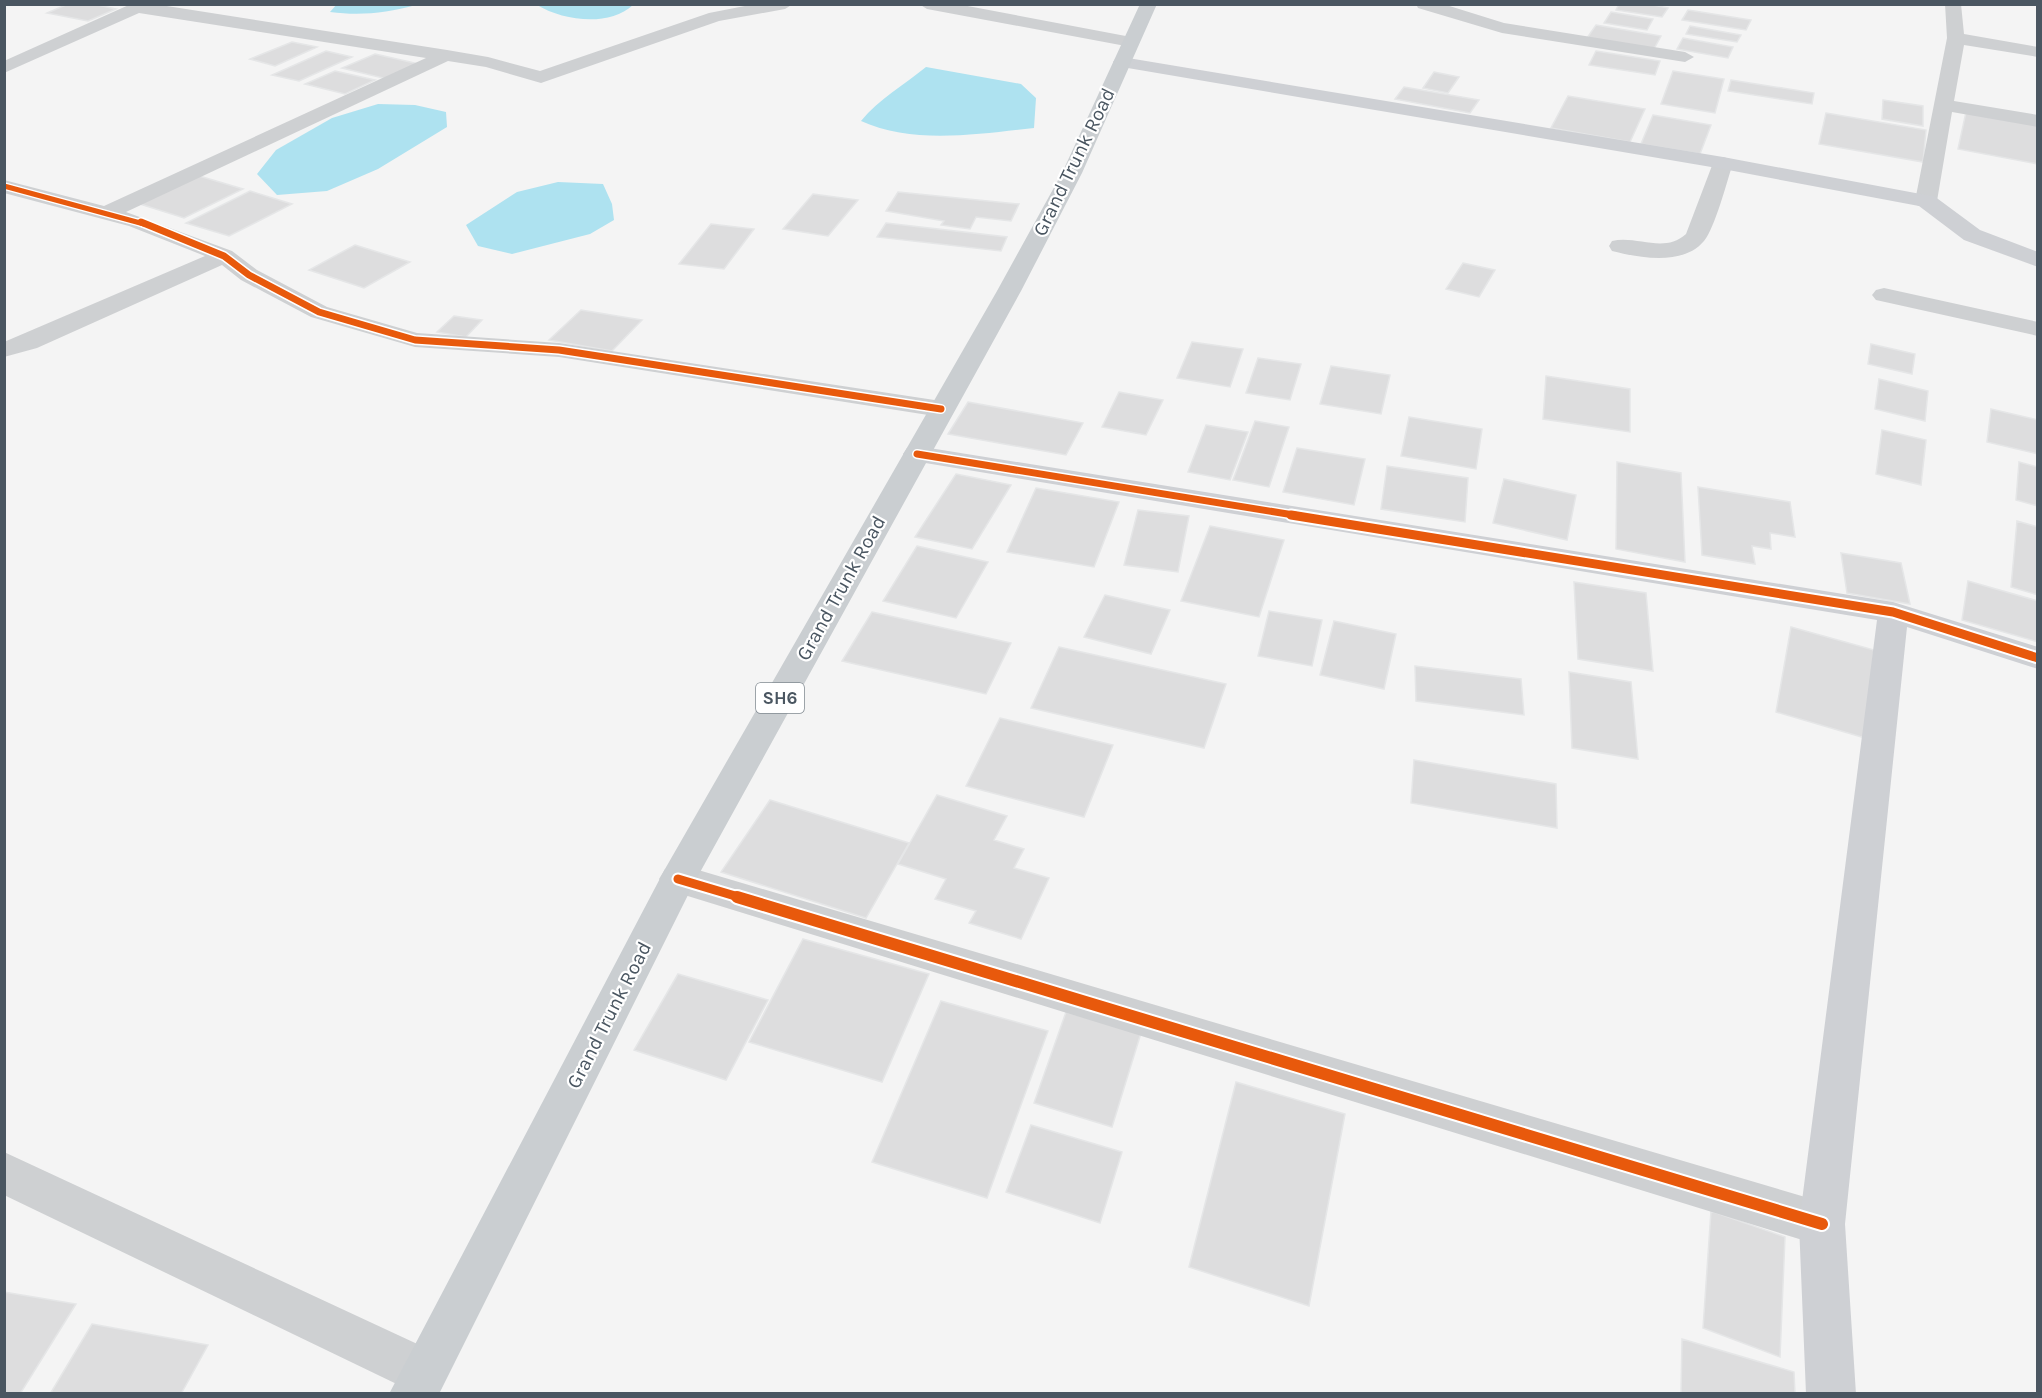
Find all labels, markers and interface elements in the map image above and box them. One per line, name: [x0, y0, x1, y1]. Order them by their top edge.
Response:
street label: Grand Trunk Road: [1028, 84, 1120, 240]
street label: Grand Trunk Road: [792, 512, 890, 664]
road number: SH6: [756, 683, 804, 713]
street label: Grand Trunk Road: [562, 938, 656, 1092]

